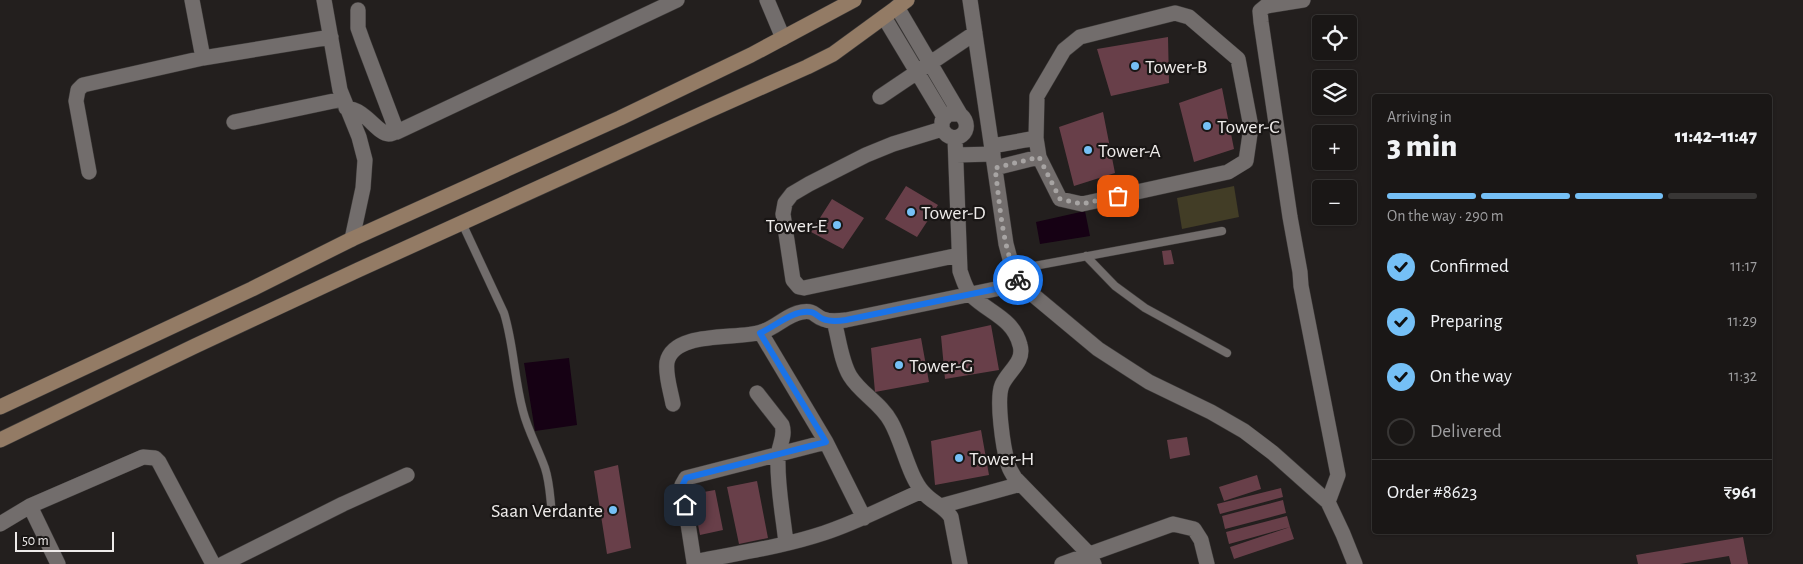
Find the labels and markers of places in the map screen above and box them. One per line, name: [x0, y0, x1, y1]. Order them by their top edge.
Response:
place label: Tower-B: [1145, 57, 1208, 77]
marker: Tower-B: [1129, 60, 1141, 72]
place label: Tower-C: [1217, 117, 1280, 137]
marker: Tower-C: [1201, 120, 1213, 132]
place label: Tower-A: [1098, 141, 1161, 161]
marker: Tower-A: [1082, 144, 1094, 156]
pin: [1097, 175, 1139, 217]
place label: Tower-D: [921, 203, 986, 223]
marker: Tower-D: [905, 206, 917, 218]
place label: Tower-E: [766, 216, 827, 236]
marker: Tower-E: [831, 219, 843, 231]
place label: Tower-G: [909, 356, 973, 376]
marker: Tower-G: [893, 359, 905, 371]
place label: Tower-H: [969, 449, 1034, 469]
marker: Tower-H: [953, 452, 965, 464]
pin: [664, 484, 706, 526]
place label: Saan Verdante: [491, 501, 603, 521]
marker: Saan Verdante: [607, 504, 619, 516]

